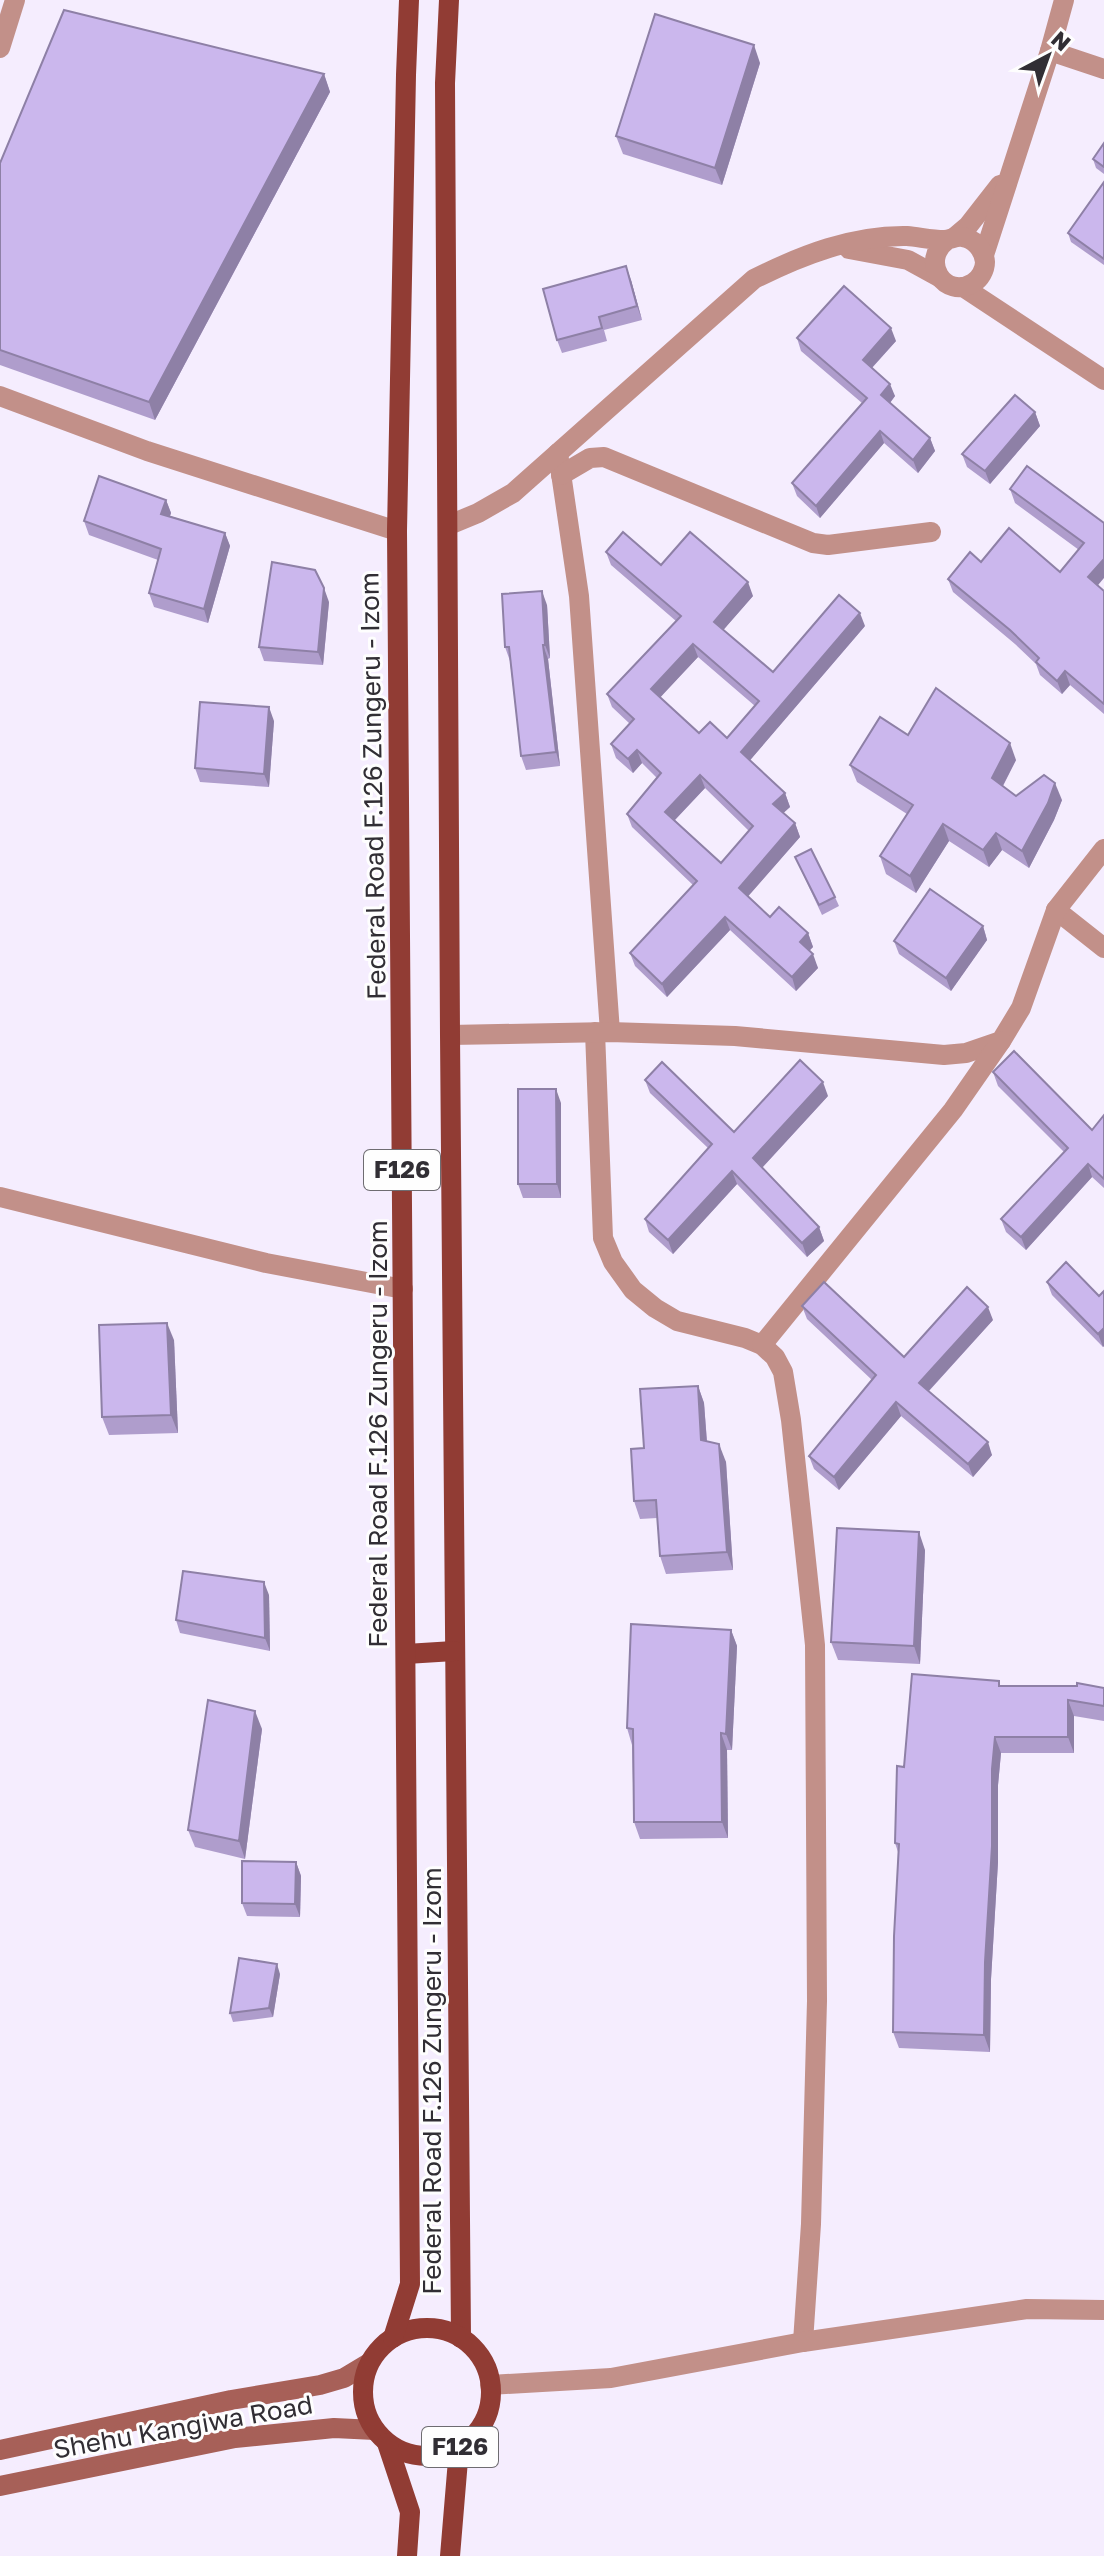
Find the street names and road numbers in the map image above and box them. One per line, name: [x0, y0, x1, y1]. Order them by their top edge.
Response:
street label: Federal Road F.126 Zungeru - Izom: [353, 572, 392, 1000]
road number: F126: [364, 1150, 440, 1190]
street label: Federal Road F.126 Zungeru - Izom: [362, 1220, 393, 1648]
street label: Federal Road F.126 Zungeru - Izom: [416, 1867, 447, 2295]
street label: Shehu Kangiwa Road: [51, 2388, 315, 2465]
road number: F126: [422, 2427, 498, 2467]

